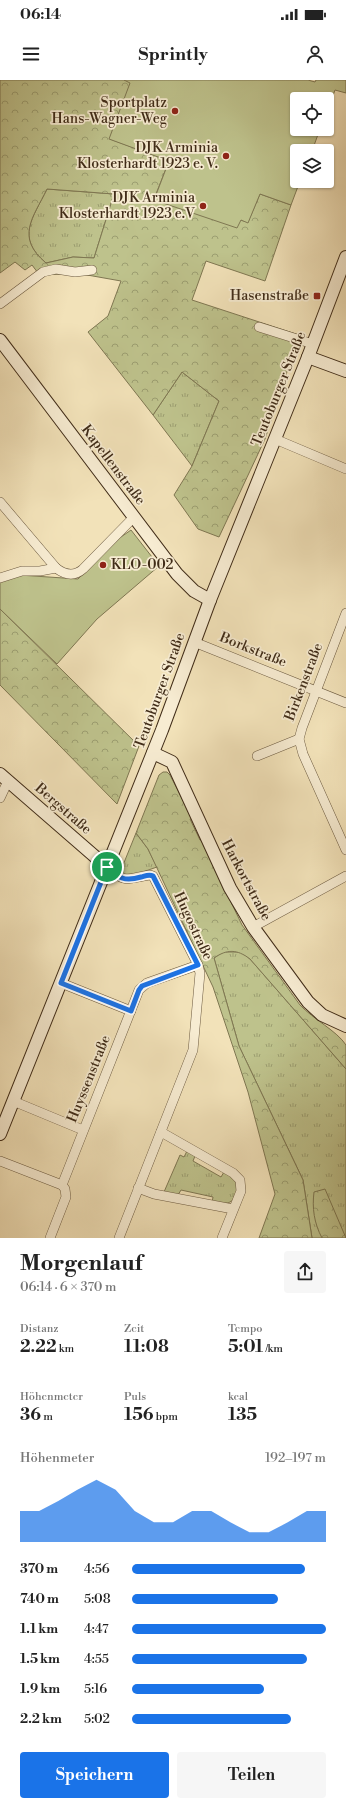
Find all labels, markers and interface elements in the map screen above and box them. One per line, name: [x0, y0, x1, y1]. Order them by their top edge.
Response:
text: 06:14: [20, 5, 61, 24]
icon: menu: [20, 43, 42, 65]
text: Sprintly: [138, 43, 208, 66]
icon: person: [304, 43, 326, 65]
map controls: [290, 92, 334, 188]
button: locate: [290, 92, 334, 136]
place label: Sportplatz Hans-Wagner-Weg: [52, 94, 168, 128]
marker: Sportplatz Hans-Wagner-Weg: [170, 106, 180, 116]
place label: DJK Arminia Klosterhardt 1923 e. V.: [77, 139, 219, 173]
button: layers: [290, 144, 334, 188]
marker: DJK Arminia Klosterhardt 1923 e. V.: [221, 151, 231, 161]
place label: DJK Arminia Klosterhardt 1923 e.V: [59, 189, 196, 223]
marker: DJK Arminia Klosterhardt 1923 e.V: [198, 201, 208, 211]
place label: Hasenstraße: [230, 287, 309, 305]
marker: Hasenstraße: [312, 291, 322, 301]
street label: Teutoburger Straße: [248, 329, 310, 449]
street label: Kapellenstraße: [77, 421, 149, 509]
place label: KLO-002: [111, 556, 174, 574]
marker: KLO-002: [98, 560, 108, 570]
street label: Borkstraße: [216, 628, 289, 672]
street label: Teutoburger Straße: [131, 630, 189, 752]
street label: Birkenstraße: [281, 640, 327, 725]
street label: Bergstraße: [30, 779, 95, 839]
street label: Harkortstraße: [217, 836, 275, 924]
pin: [90, 850, 124, 884]
icon: arrive: [96, 856, 118, 878]
street label: Hugostraße: [169, 889, 217, 963]
street label: Huyssenstraße: [63, 1033, 115, 1125]
text: Morgenlauf: [20, 1250, 142, 1277]
button: share: [284, 1251, 326, 1293]
text: 06:14 · 6 × 370 m: [20, 1279, 116, 1295]
text: Distanz: [20, 1322, 59, 1336]
text: Zeit: [124, 1322, 144, 1336]
text: Tempo: [228, 1322, 262, 1336]
text: 2.22: [20, 1336, 57, 1358]
text: 11:08: [124, 1336, 169, 1358]
text: 5:01: [228, 1336, 263, 1358]
text: km: [57, 1342, 74, 1356]
text: /km: [263, 1342, 283, 1356]
text: Höhenmeter: [20, 1390, 83, 1404]
text: Puls: [124, 1390, 146, 1404]
text: kcal: [228, 1390, 248, 1404]
text: 36: [20, 1404, 41, 1426]
text: 156: [124, 1404, 153, 1426]
text: 135: [228, 1404, 257, 1426]
text: m: [41, 1410, 53, 1424]
text: bpm: [153, 1410, 178, 1424]
text: Höhenmeter: [20, 1450, 94, 1466]
text: 192–197 m: [265, 1450, 326, 1466]
text: 370 m: [20, 1561, 58, 1577]
text: 4:56: [84, 1561, 110, 1577]
text: 740 m: [20, 1591, 59, 1607]
text: 5:08: [84, 1591, 111, 1607]
text: 1.1 km: [20, 1621, 58, 1637]
text: 4:47: [84, 1621, 108, 1637]
text: 1.5 km: [20, 1651, 60, 1667]
text: 4:55: [84, 1651, 109, 1667]
text: 1.9 km: [20, 1681, 60, 1697]
text: 5:16: [84, 1681, 107, 1697]
text: 2.2 km: [20, 1711, 62, 1727]
text: 5:02: [84, 1711, 110, 1727]
button: Speichern: [20, 1752, 169, 1798]
button: Teilen: [177, 1752, 326, 1798]

